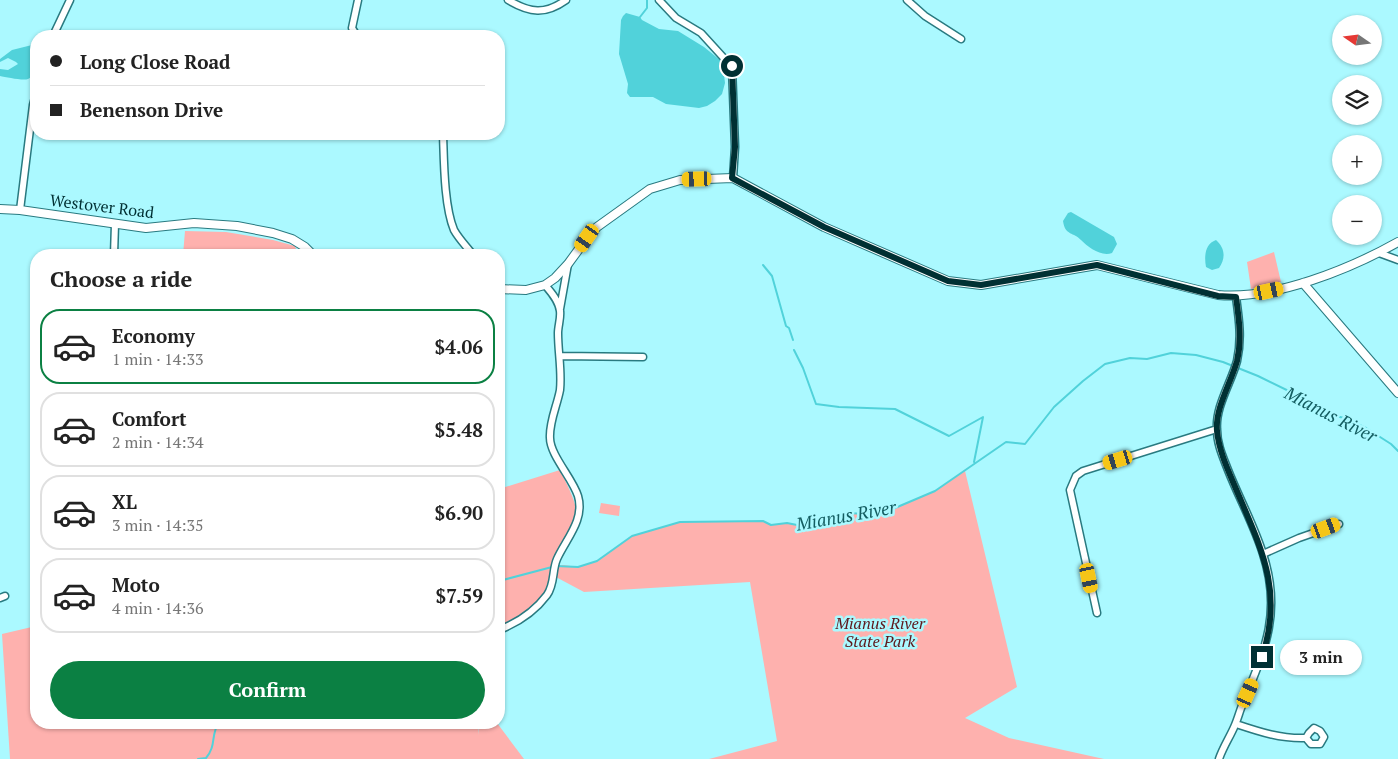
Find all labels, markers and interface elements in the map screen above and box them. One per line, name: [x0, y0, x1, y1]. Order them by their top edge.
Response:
north arrow: [1332, 15, 1382, 65]
map controls: [1332, 15, 1382, 245]
text: Long Close Road: [80, 49, 230, 74]
route start: [721, 55, 743, 77]
button: layers: [1332, 75, 1382, 125]
text: Benenson Drive: [80, 97, 223, 122]
button: +: [1332, 135, 1382, 185]
car: [681, 171, 712, 187]
street label: Westover Road: [49, 189, 156, 223]
button: −: [1332, 195, 1382, 245]
car: [572, 221, 601, 255]
text: Choose a ride: [50, 264, 192, 293]
car: [1252, 281, 1285, 301]
text: Economy: [112, 323, 195, 348]
icon: car: [52, 324, 97, 369]
text: $4.06: [434, 334, 483, 359]
text: 1 min · 14:33: [112, 348, 204, 370]
water label: Mianus River: [1280, 380, 1382, 448]
text: Comfort: [112, 406, 187, 431]
icon: car: [52, 407, 97, 452]
text: $5.48: [434, 417, 483, 442]
text: 2 min · 14:34: [112, 431, 204, 453]
car: [1101, 448, 1134, 472]
text: XL: [112, 489, 137, 514]
icon: car: [52, 490, 97, 535]
water label: Mianus River: [793, 494, 899, 536]
text: $6.90: [434, 500, 483, 525]
text: 3 min · 14:35: [112, 514, 204, 536]
car: [1309, 516, 1342, 540]
car: [1078, 562, 1099, 594]
text: Moto: [112, 572, 160, 597]
icon: car: [52, 573, 97, 618]
text: $7.59: [435, 583, 483, 608]
text: 4 min · 14:36: [112, 597, 204, 619]
park label: Mianus River State Park: [834, 612, 926, 652]
callout: 3 min: [1280, 640, 1362, 674]
route end: [1251, 646, 1273, 668]
text: 3 min: [1299, 646, 1343, 668]
button: Confirm: [50, 661, 485, 719]
car: [1235, 676, 1260, 710]

